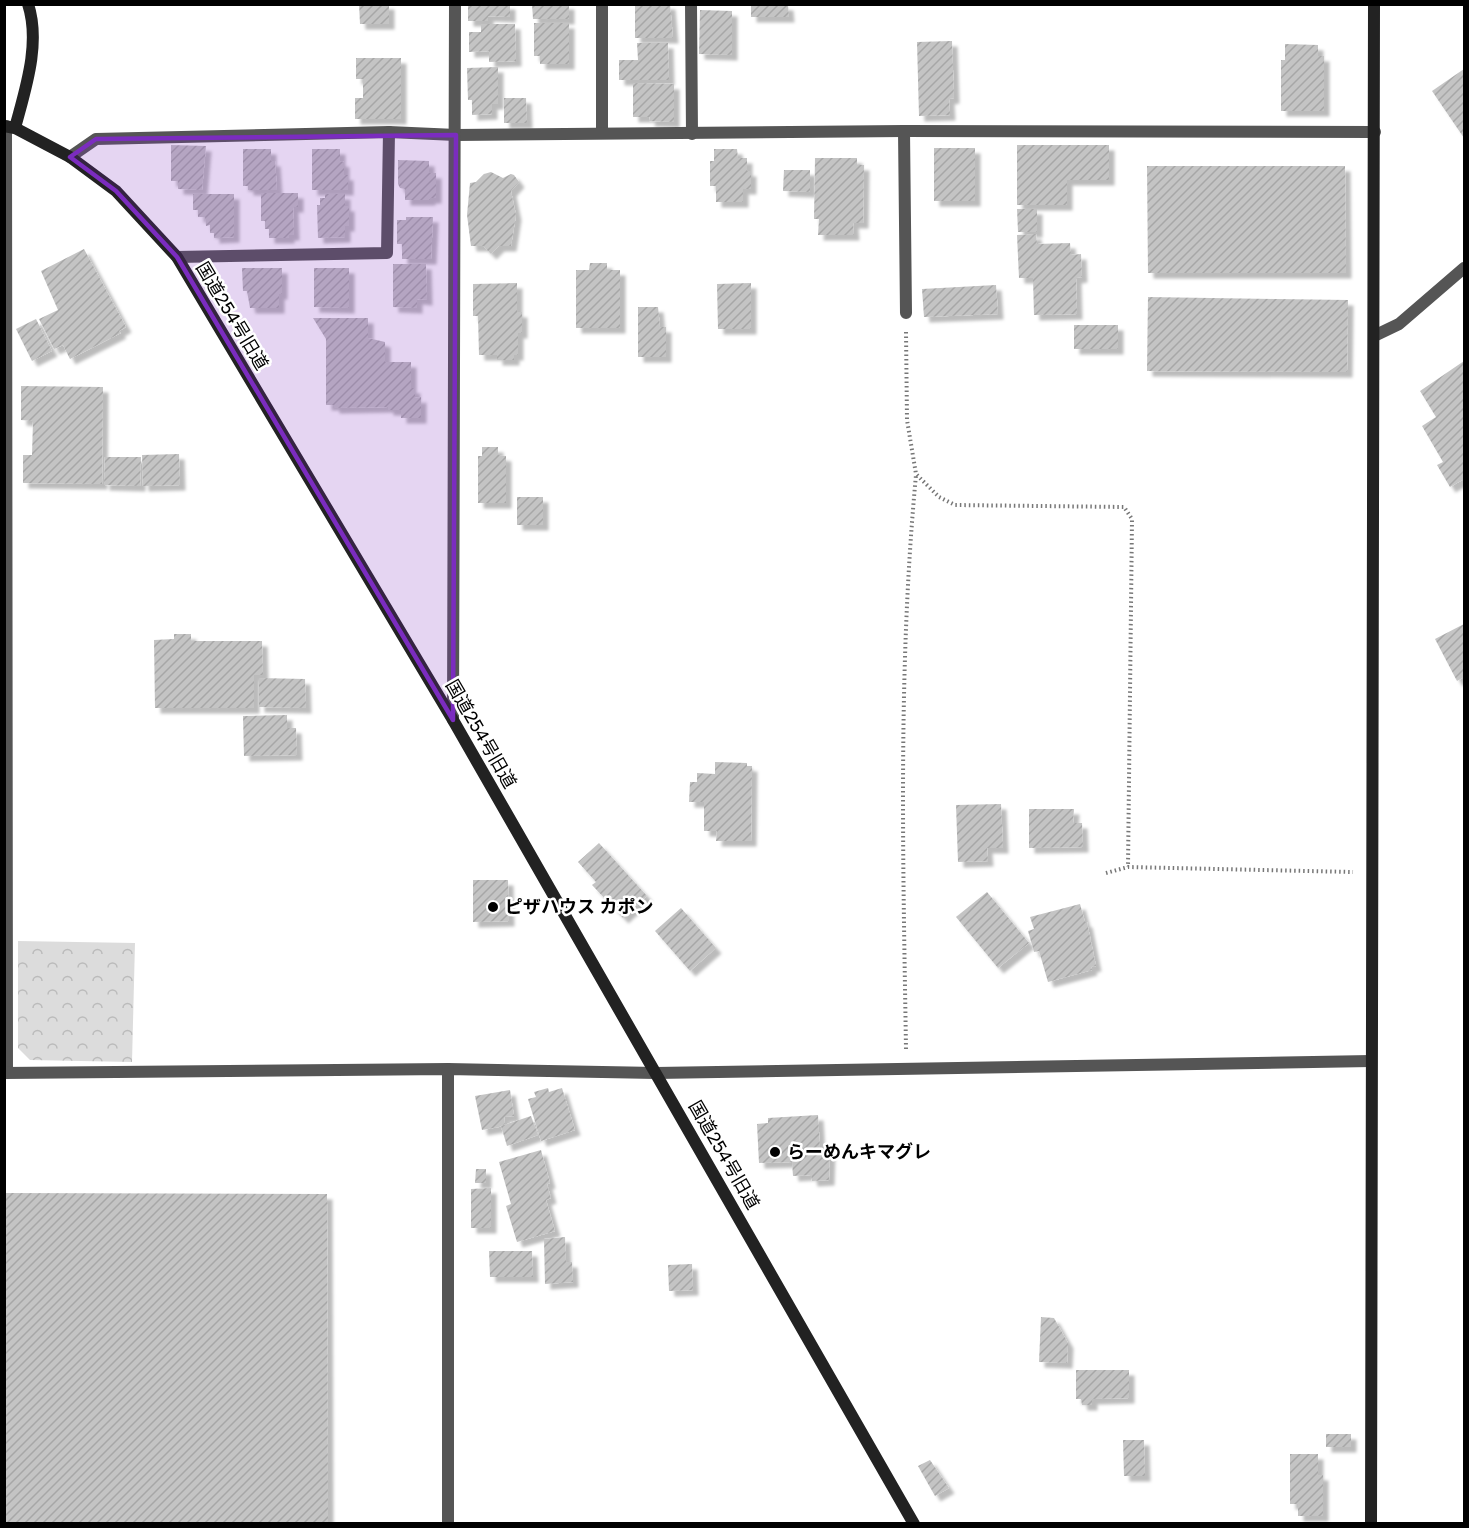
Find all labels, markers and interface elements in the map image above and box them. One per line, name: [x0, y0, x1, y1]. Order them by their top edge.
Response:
street label: 国道254号旧道: [192, 258, 274, 373]
street label: 国道254号旧道: [442, 675, 522, 792]
place label: ピザハウス カポン: [505, 895, 654, 917]
marker: ピザハウス カポン: [486, 900, 500, 914]
street label: 国道254号旧道: [685, 1096, 765, 1213]
place label: らーめんキマグレ: [787, 1140, 931, 1162]
marker: らーめんキマグレ: [768, 1145, 782, 1159]

